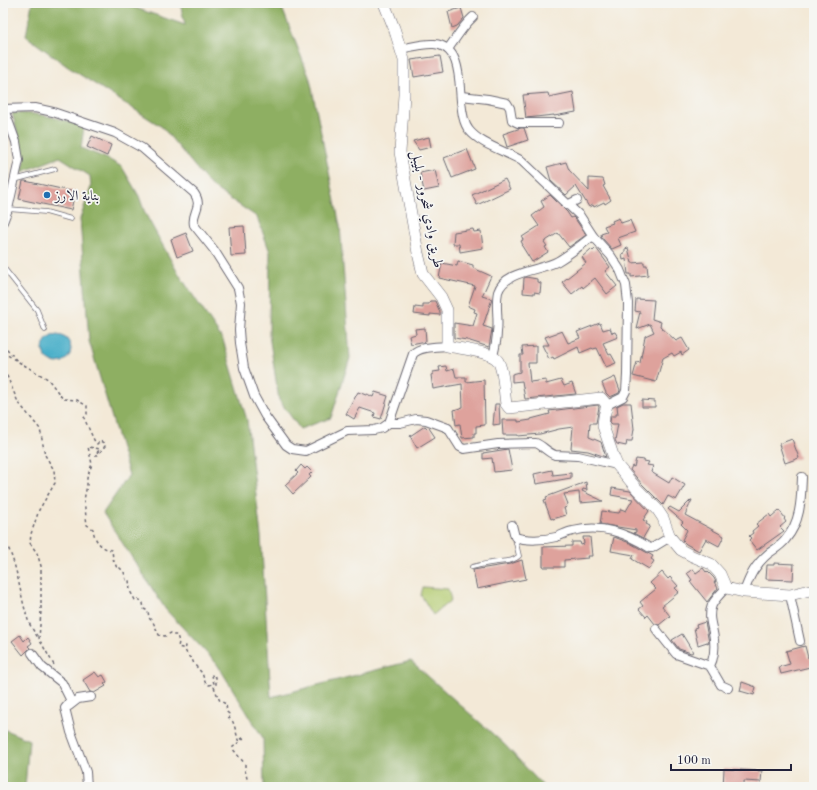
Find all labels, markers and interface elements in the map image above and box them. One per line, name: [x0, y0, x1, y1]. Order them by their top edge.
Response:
street label: طريق وادي شحرور - بليبل: [405, 149, 445, 270]
place label: بناية الارز: [53, 189, 99, 204]
marker: بناية الارز: [42, 190, 52, 200]
scale bar: [671, 746, 791, 772]
text: 100 m: [677, 755, 711, 767]

